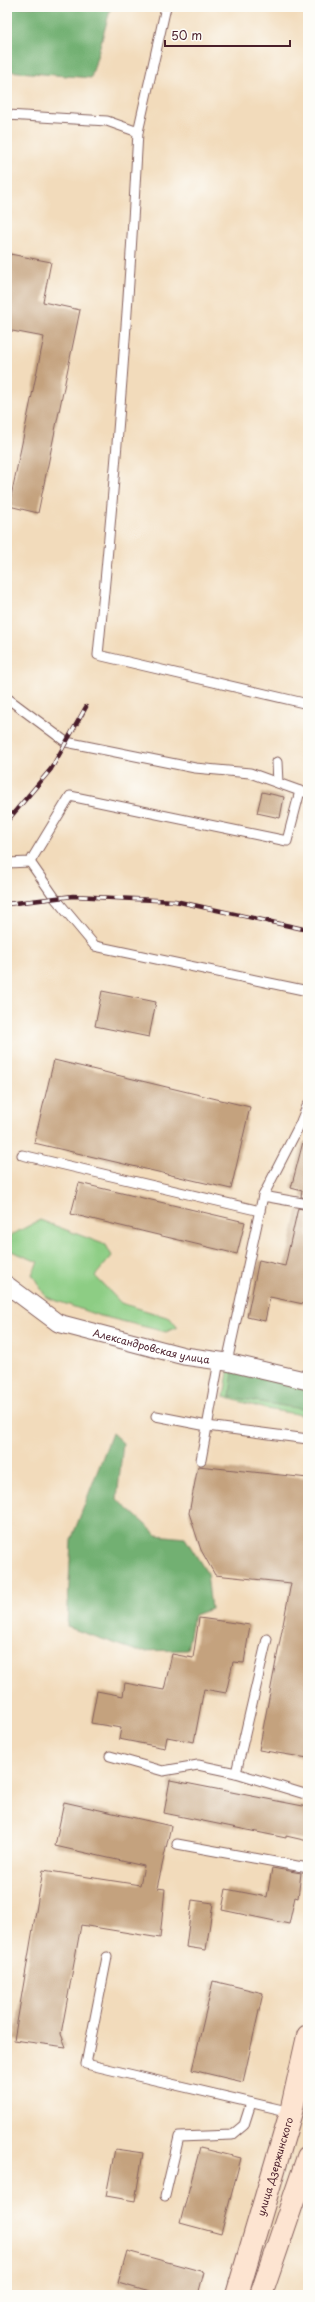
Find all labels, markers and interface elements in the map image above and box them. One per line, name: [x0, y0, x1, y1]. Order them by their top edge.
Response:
scale bar: [165, 22, 290, 48]
text: 50 m: [171, 26, 202, 44]
street label: Александровская улица: [92, 1325, 212, 1367]
street label: улица Дзержинского: [253, 2115, 296, 2218]

